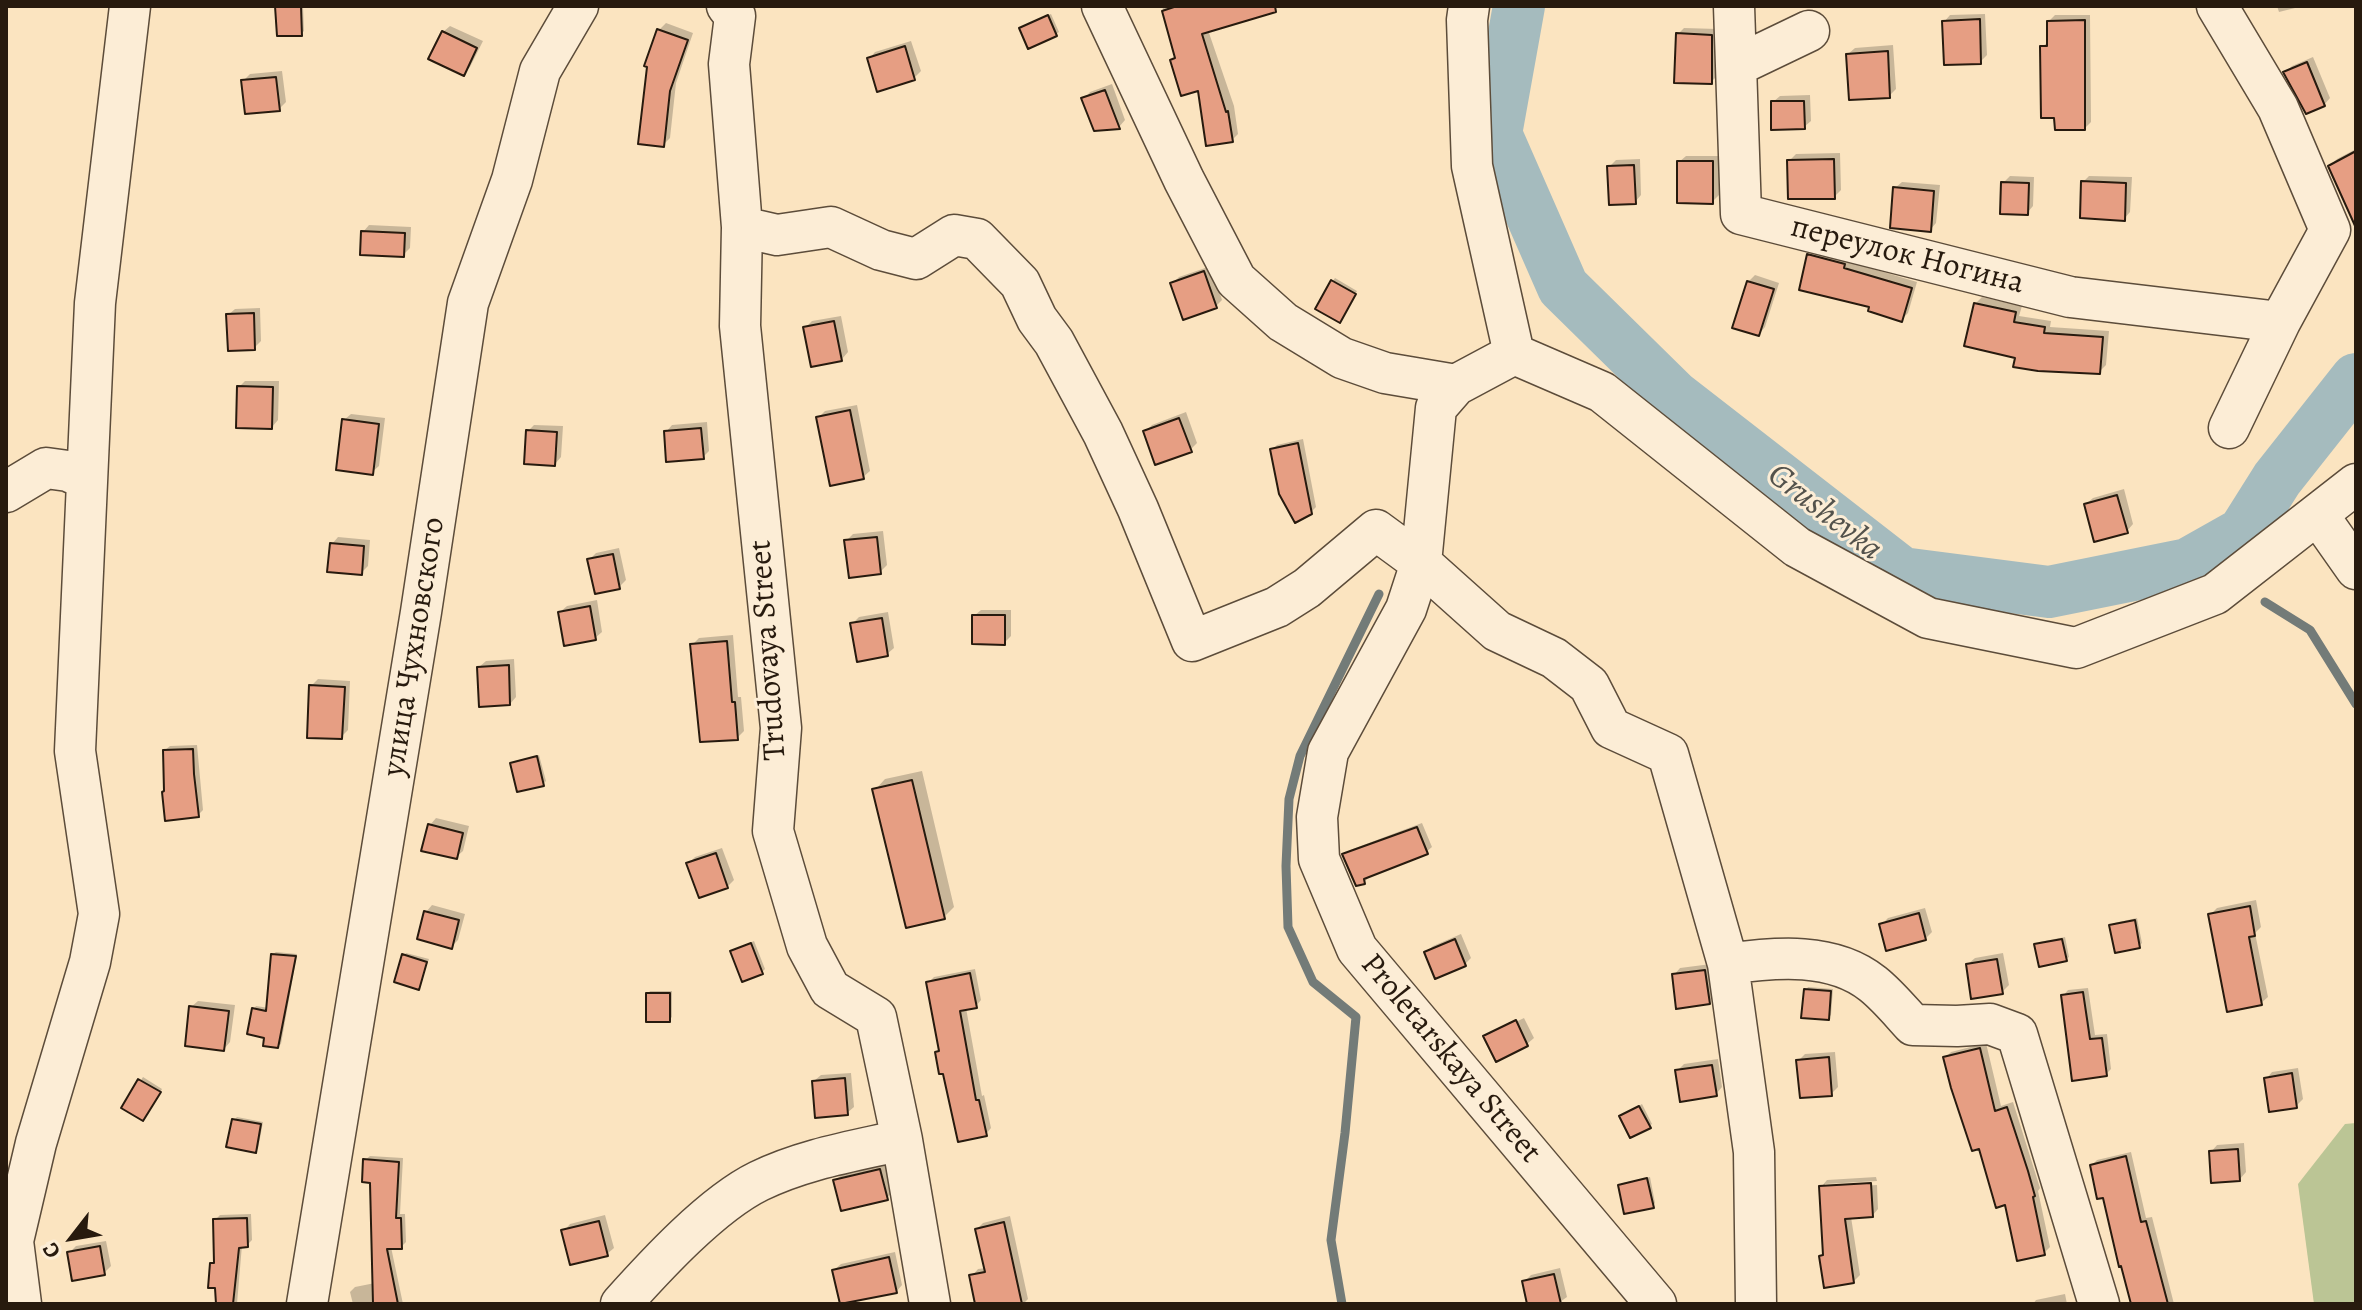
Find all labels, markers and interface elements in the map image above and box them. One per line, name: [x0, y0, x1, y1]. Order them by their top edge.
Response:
street label: переулок Ногина: [1786, 208, 2028, 304]
water label: Grushevka: [1759, 456, 1889, 570]
street label: улица Чухновского: [376, 515, 454, 779]
street label: Trudovaya Street: [742, 539, 796, 761]
street label: Proletarskaya Street: [1351, 947, 1549, 1171]
north arrow: [32, 1198, 112, 1278]
text: С: [35, 1237, 68, 1264]

